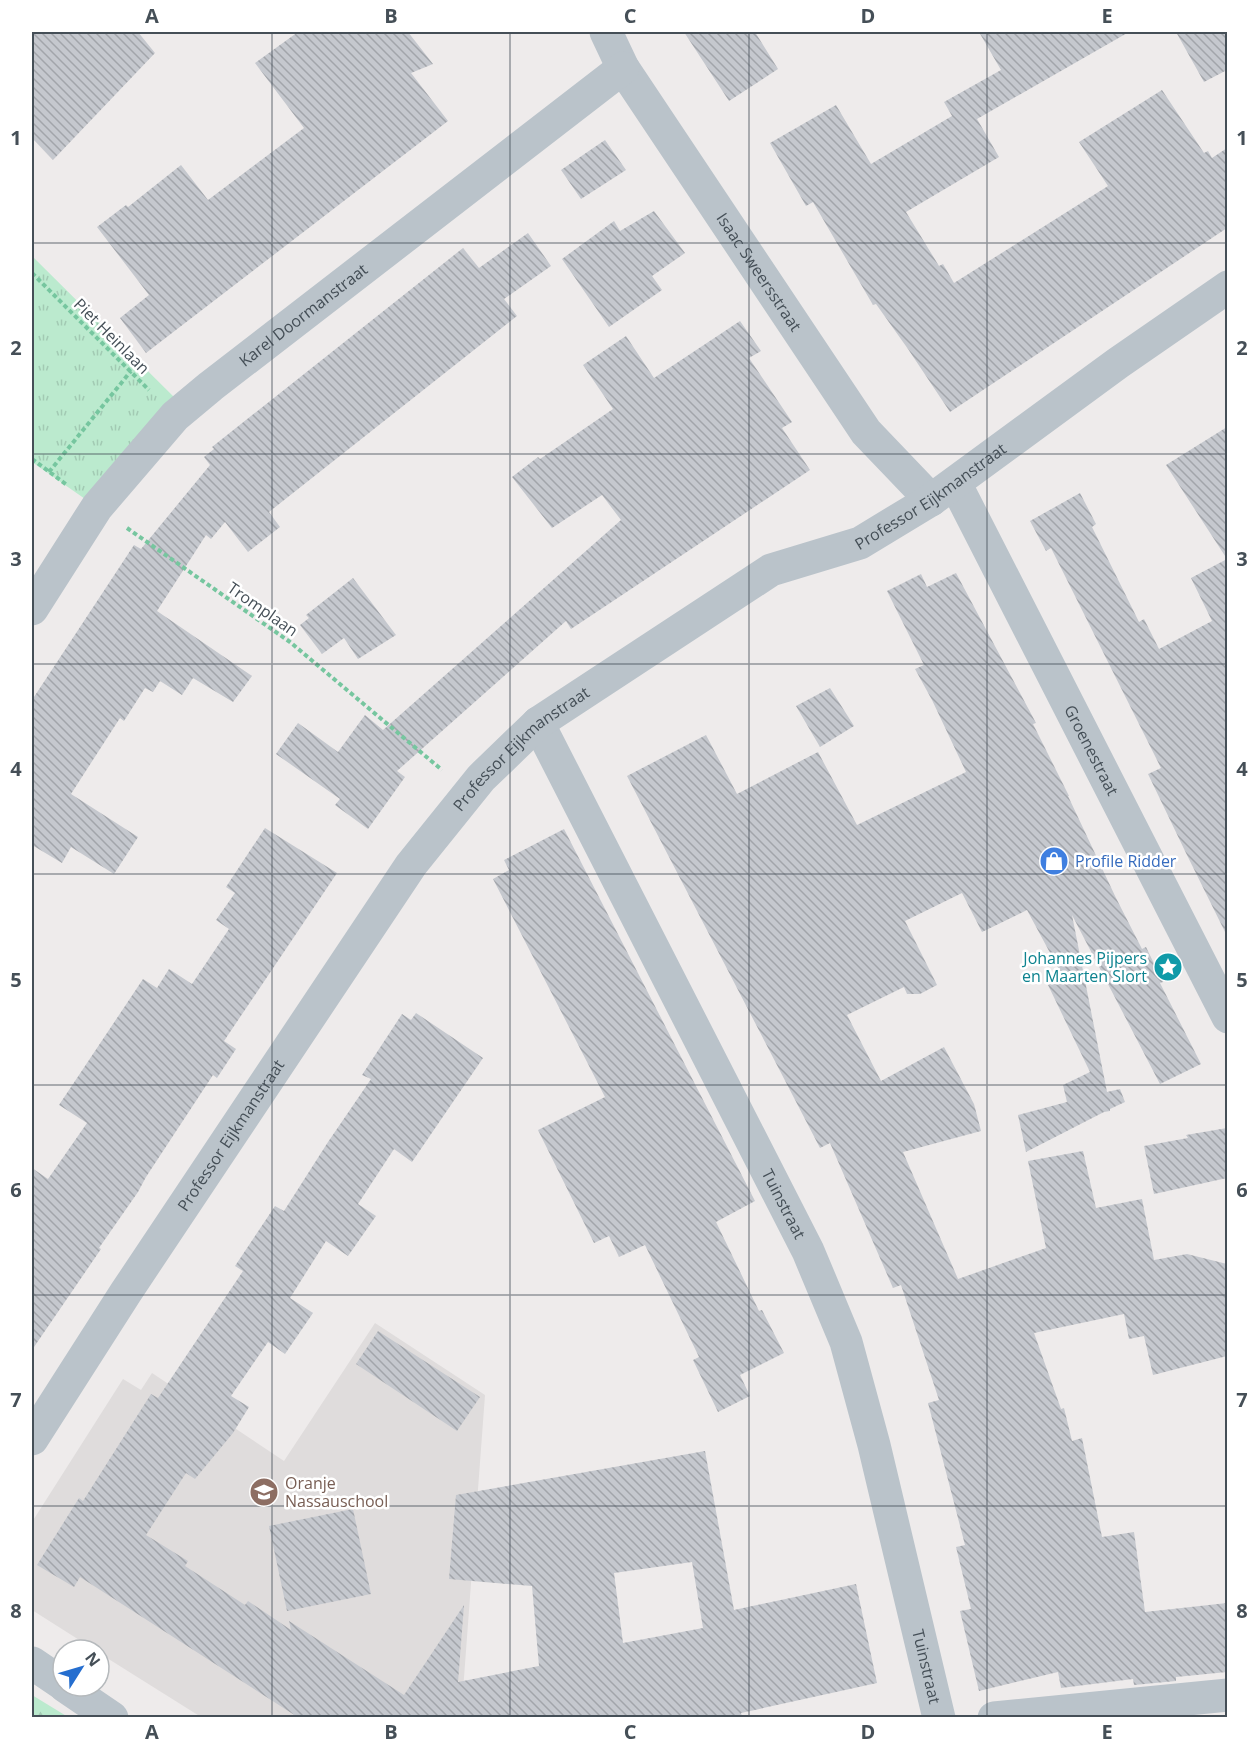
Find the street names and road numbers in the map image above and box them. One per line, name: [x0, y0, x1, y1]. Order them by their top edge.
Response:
street label: Isaac Sweersstraat: [712, 208, 807, 336]
street label: Karel Doormanstraat: [234, 258, 372, 372]
street label: Piet Heinlaan: [69, 293, 155, 379]
street label: Professor Eijkmanstraat: [850, 437, 1011, 555]
street label: Tromplaan: [223, 577, 303, 641]
street label: Professor Eijkmanstraat: [448, 681, 594, 816]
street label: Groenestraat: [1059, 701, 1124, 799]
street label: Professor Eijkmanstraat: [172, 1055, 289, 1215]
street label: Tuinstraat: [757, 1165, 811, 1243]
street label: Tuinstraat: [907, 1627, 946, 1706]

